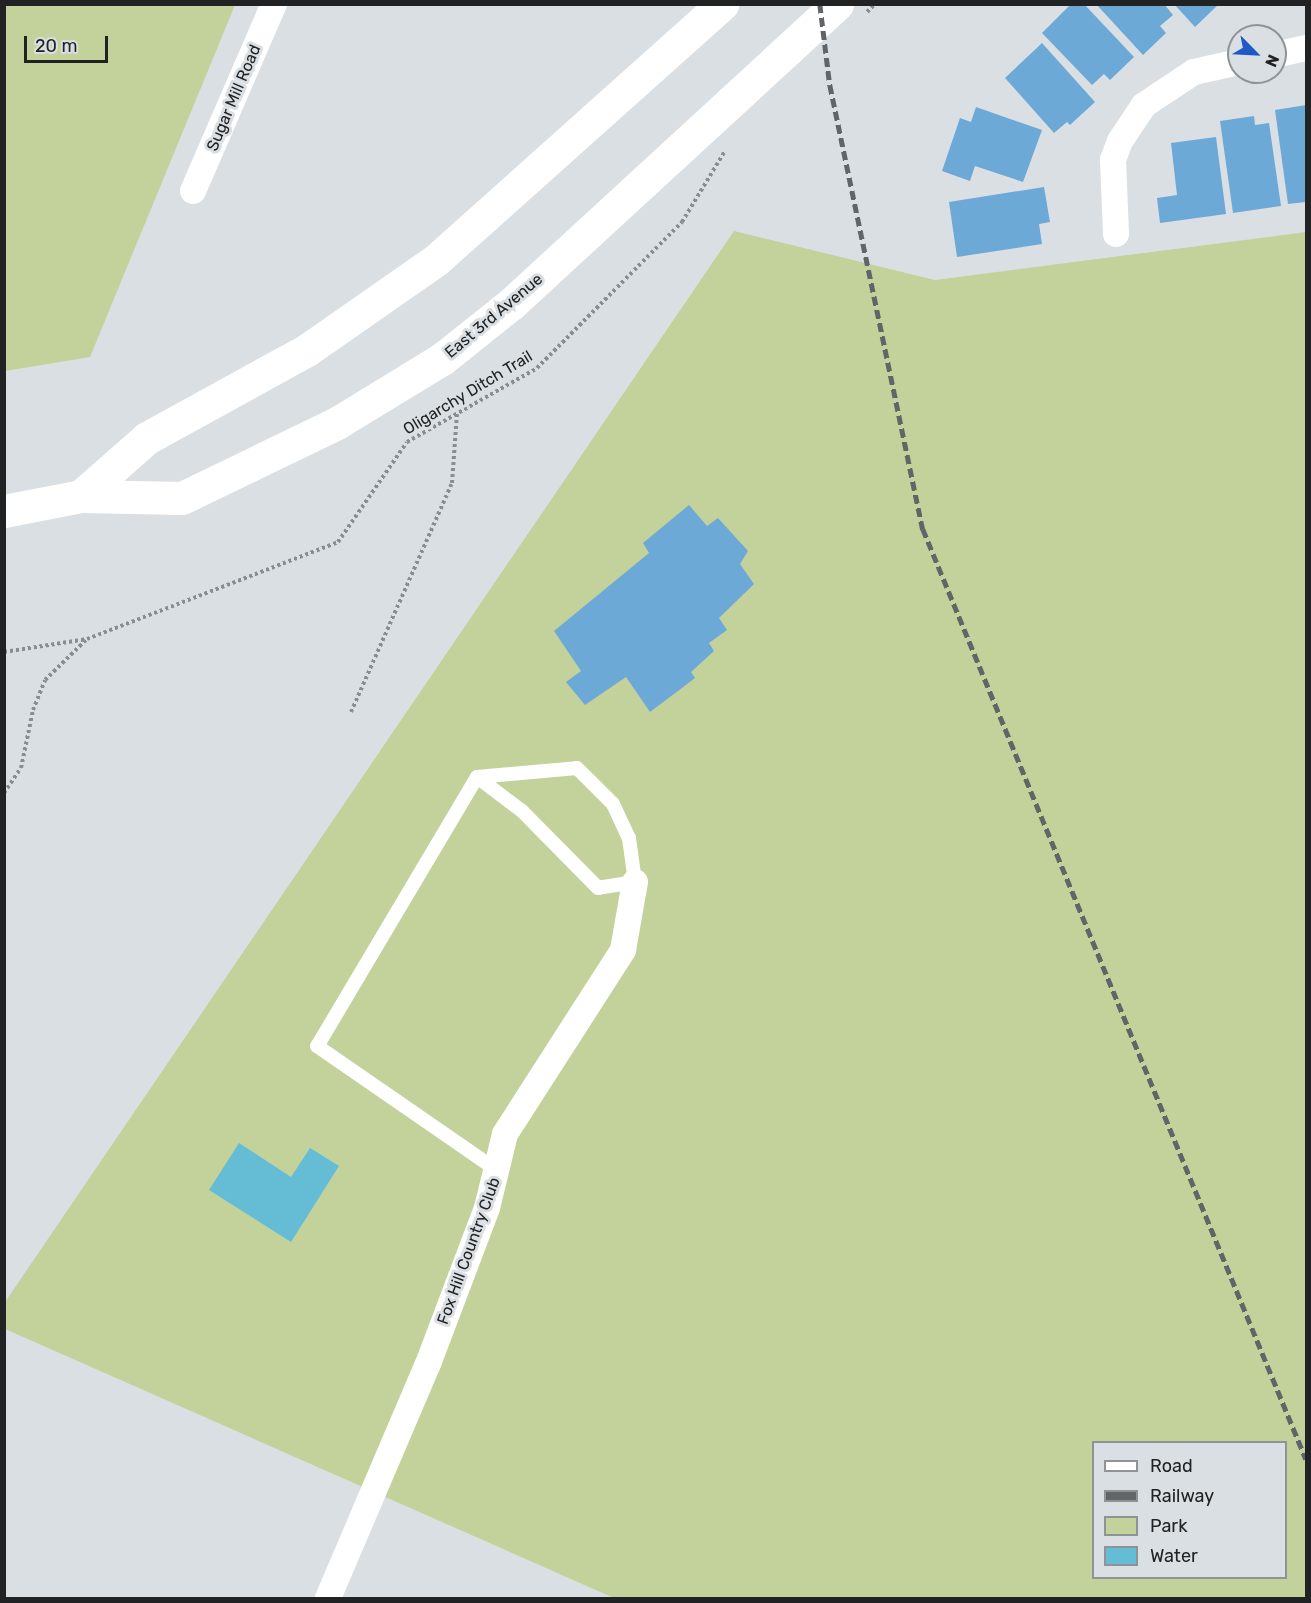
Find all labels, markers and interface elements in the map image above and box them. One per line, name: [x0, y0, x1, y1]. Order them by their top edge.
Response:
scale bar: [27, 24, 111, 62]
north arrow: [1227, 24, 1287, 84]
text: 20 m: [35, 35, 77, 57]
street label: Sugar Mill Road: [203, 42, 265, 154]
text: N: [1261, 52, 1283, 70]
street label: East 3rd Avenue: [441, 269, 547, 363]
street label: Oligarchy Ditch Trail: [400, 347, 536, 439]
street label: Fox Hill Country Club: [433, 1175, 505, 1327]
legend: [1092, 1441, 1287, 1579]
text: Road: [1150, 1455, 1193, 1477]
text: Railway: [1150, 1485, 1214, 1507]
text: Park: [1150, 1515, 1187, 1537]
text: Water: [1150, 1545, 1198, 1567]

